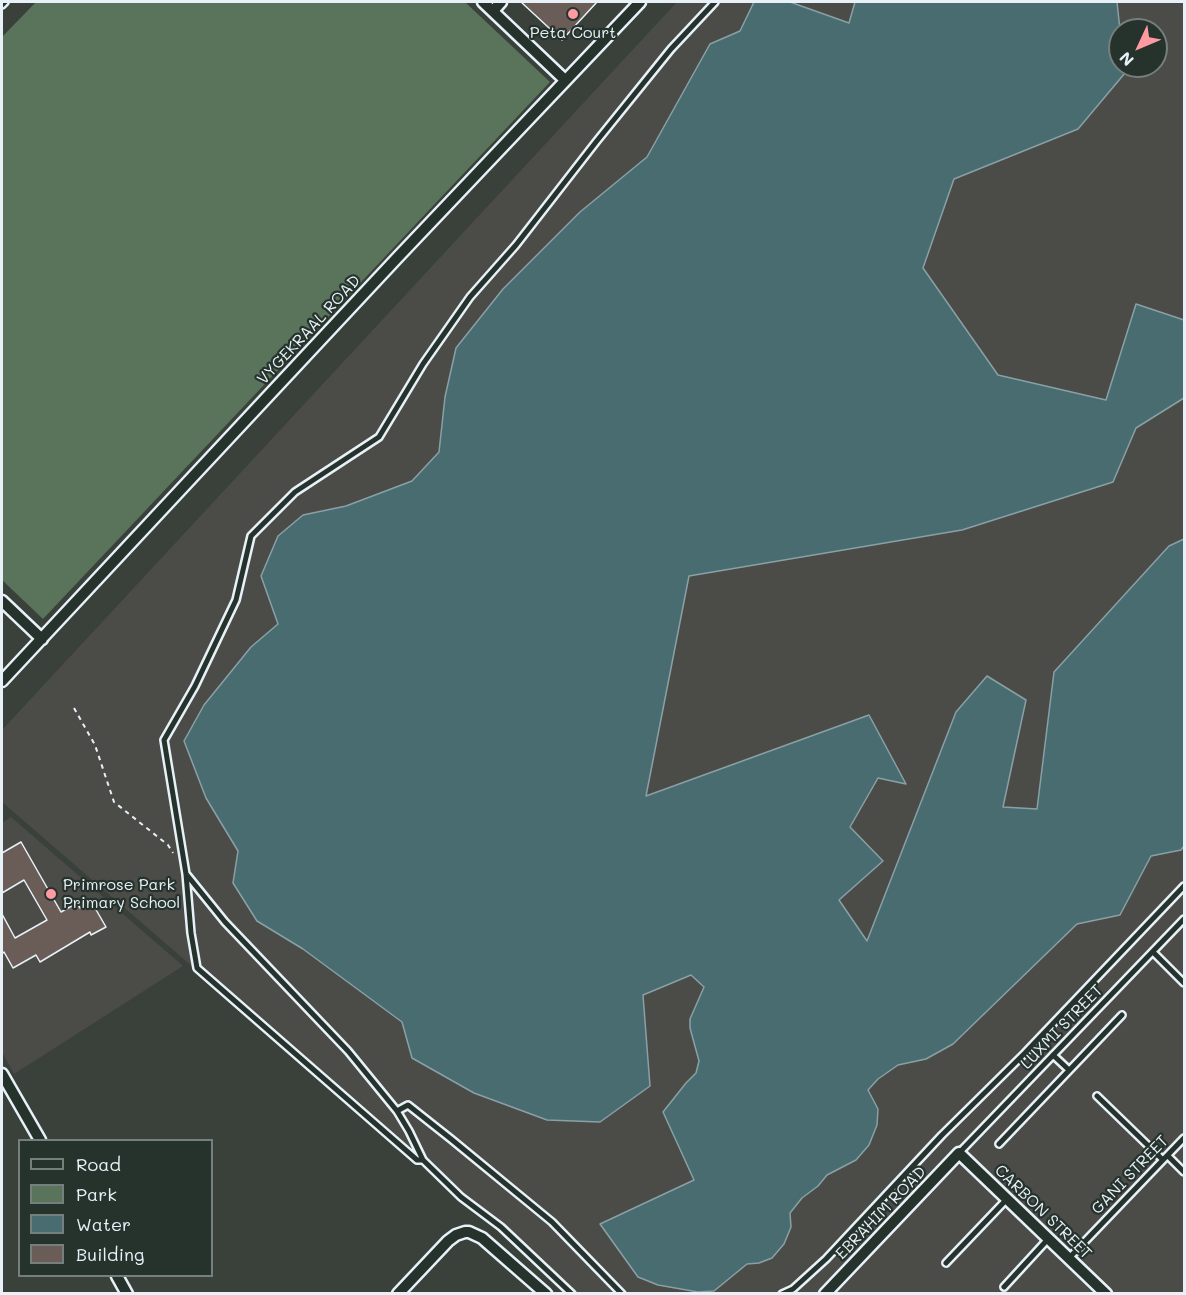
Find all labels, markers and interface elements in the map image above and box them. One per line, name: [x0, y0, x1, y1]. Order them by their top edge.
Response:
marker: Peta Court: [566, 7, 580, 21]
north arrow: [1108, 18, 1168, 78]
place label: Peta Court: [530, 23, 616, 43]
text: N: [1114, 48, 1138, 71]
street label: VYGEKRAAL ROAD: [253, 271, 365, 389]
place label: Primrose Park Primary School: [63, 875, 180, 913]
marker: Primrose Park Primary School: [44, 887, 58, 901]
street label: LUXMI STREET: [1017, 981, 1107, 1073]
street label: GANI STREET: [1088, 1132, 1172, 1218]
legend: [18, 1139, 213, 1277]
text: Road: [76, 1152, 121, 1176]
street label: CARBON STREET: [990, 1161, 1096, 1263]
street label: EBRAHIM ROAD: [832, 1163, 930, 1263]
text: Park: [76, 1182, 117, 1206]
text: Water: [76, 1212, 131, 1236]
text: Building: [76, 1242, 144, 1266]

